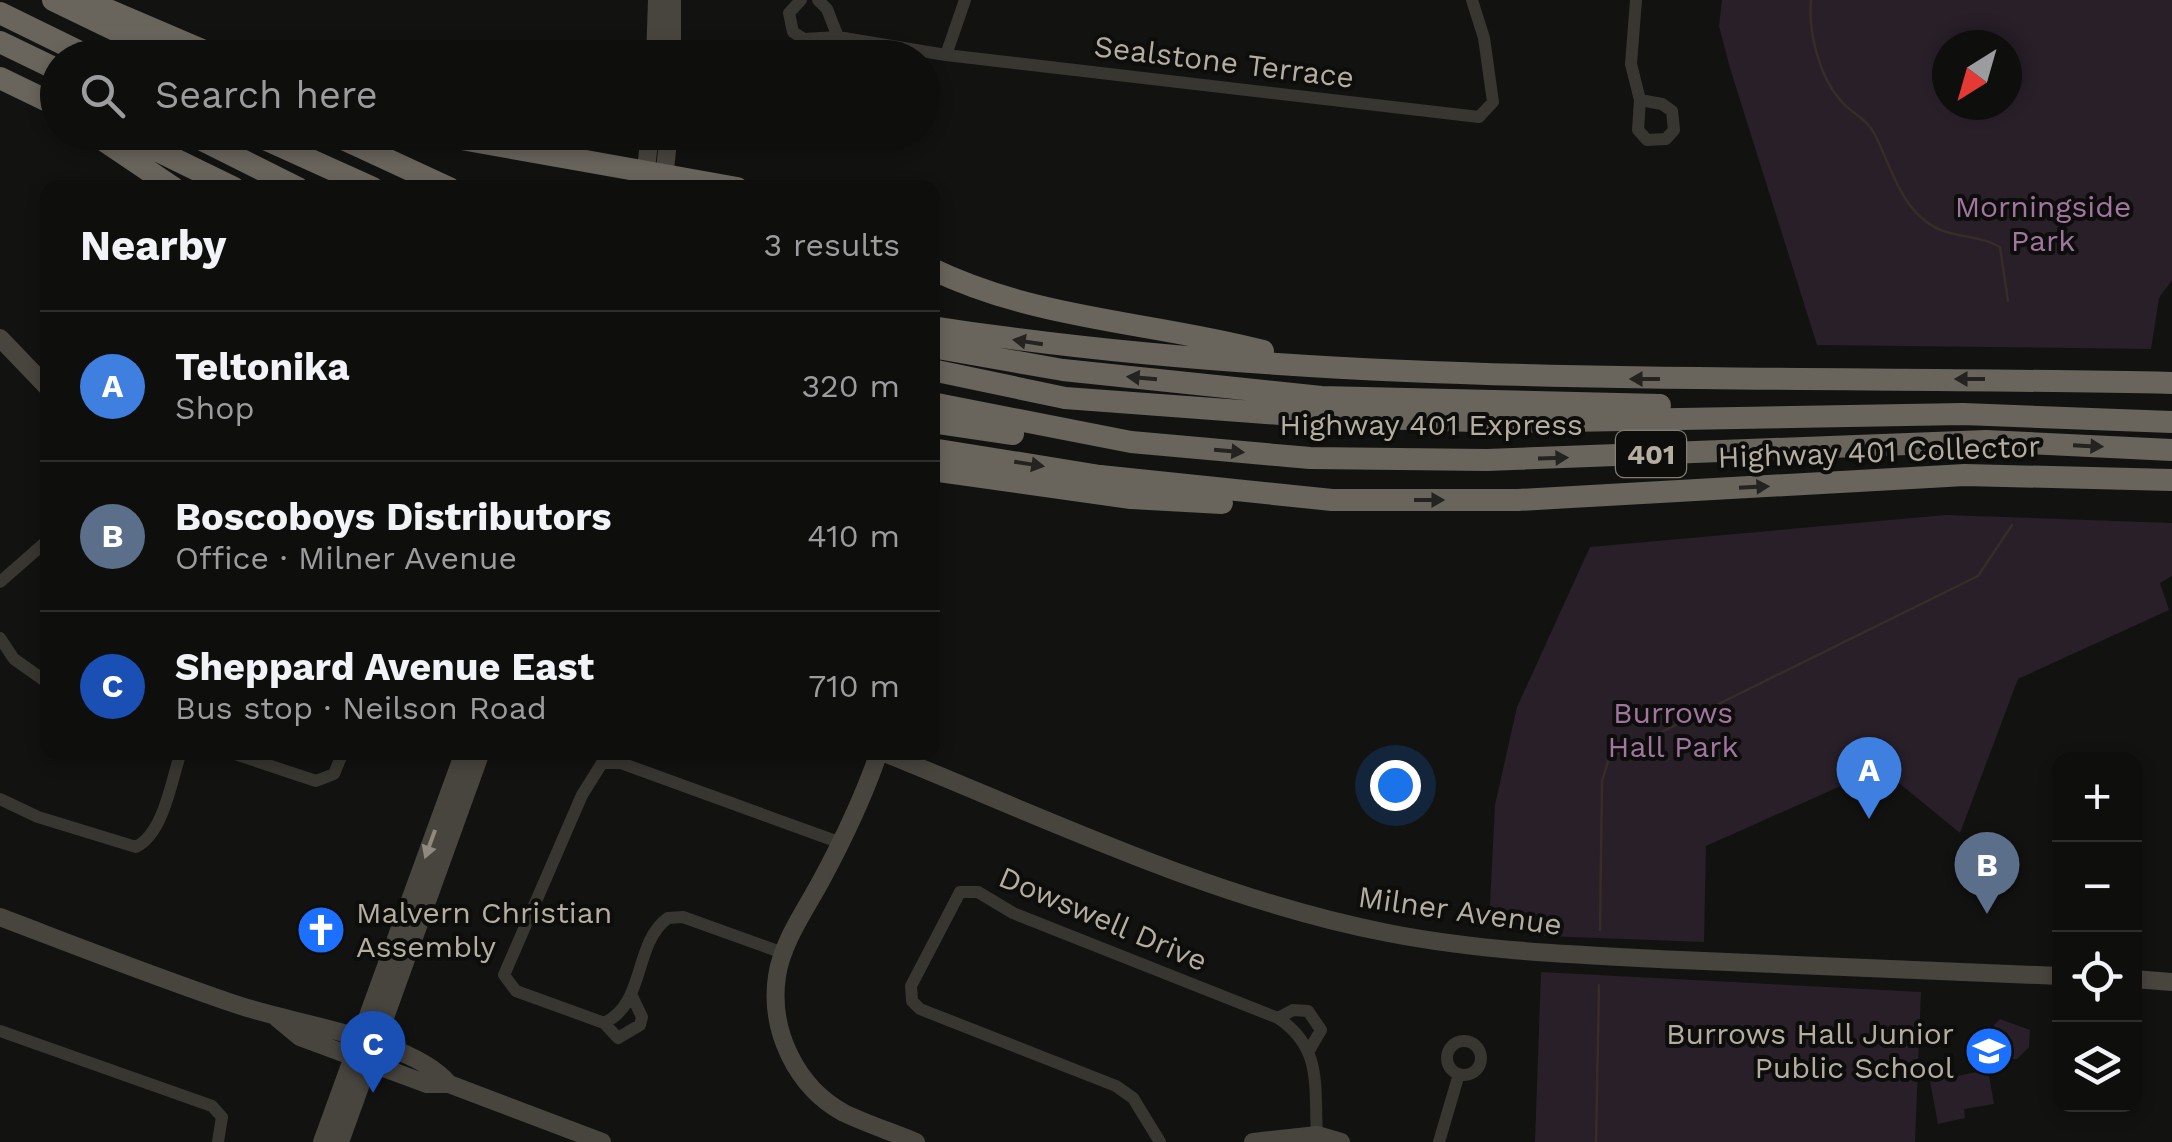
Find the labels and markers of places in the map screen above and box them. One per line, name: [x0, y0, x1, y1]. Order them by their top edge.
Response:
pin: A: [1836, 736, 1902, 819]
pin: B: [1954, 832, 2020, 914]
place label: Malvern Christian Assembly: [356, 895, 612, 964]
church icon: Malvern Christian Assembly: [295, 904, 347, 956]
pin: C: [340, 1010, 406, 1093]
place label: Burrows Hall Junior Public School: [1666, 1016, 1954, 1085]
school or university icon: Burrows Hall Junior Public School: [1963, 1025, 2015, 1077]

